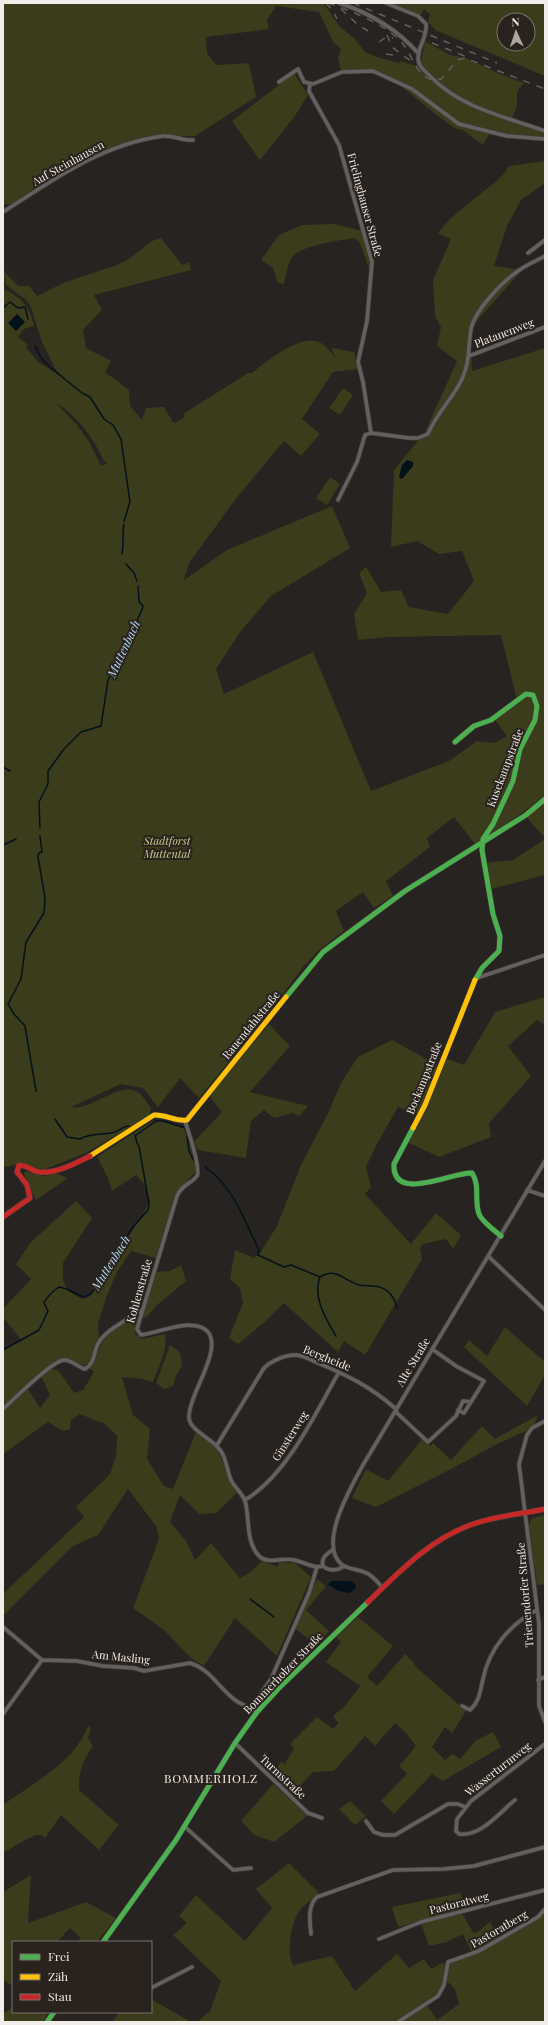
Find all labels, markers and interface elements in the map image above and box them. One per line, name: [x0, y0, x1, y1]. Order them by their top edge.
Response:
north arrow: [496, 12, 536, 52]
text: N: [511, 14, 520, 29]
street label: Auf Steinhausen: [28, 136, 107, 189]
street label: Frielinghauser Straße: [344, 151, 387, 259]
street label: Platanenweg: [472, 314, 536, 351]
water label: Muttenbach: [102, 617, 143, 681]
street label: Kusekampstraße: [483, 726, 527, 809]
park label: Stadtforst Muttental: [143, 833, 192, 861]
street label: Rauendahlstraße: [218, 987, 283, 1062]
street label: Bockampstraße: [402, 1039, 445, 1116]
water label: Muttenbach: [87, 1232, 133, 1294]
street label: Kohlenstraße: [122, 1257, 155, 1325]
street label: Alte Straße: [392, 1334, 433, 1390]
street label: Bergheide: [301, 1341, 354, 1374]
street label: Ginsterweg: [268, 1408, 311, 1464]
street label: Trienendorfer Straße: [512, 1542, 537, 1648]
street label: Bommerholzer Straße: [240, 1628, 326, 1717]
street label: Am Masling: [90, 1646, 151, 1667]
street label: Wasserturmweg: [461, 1738, 534, 1800]
street label: Turmstraße: [257, 1751, 310, 1802]
district label: BOMMERHOLZ: [164, 1770, 258, 1786]
street label: Pastoratweg: [428, 1888, 490, 1917]
street label: Pastoratberg: [468, 1906, 530, 1951]
legend: [12, 1941, 152, 2013]
text: Frei: [48, 1948, 70, 1964]
text: Zäh: [48, 1968, 68, 1984]
text: Stau: [48, 1988, 72, 2004]

